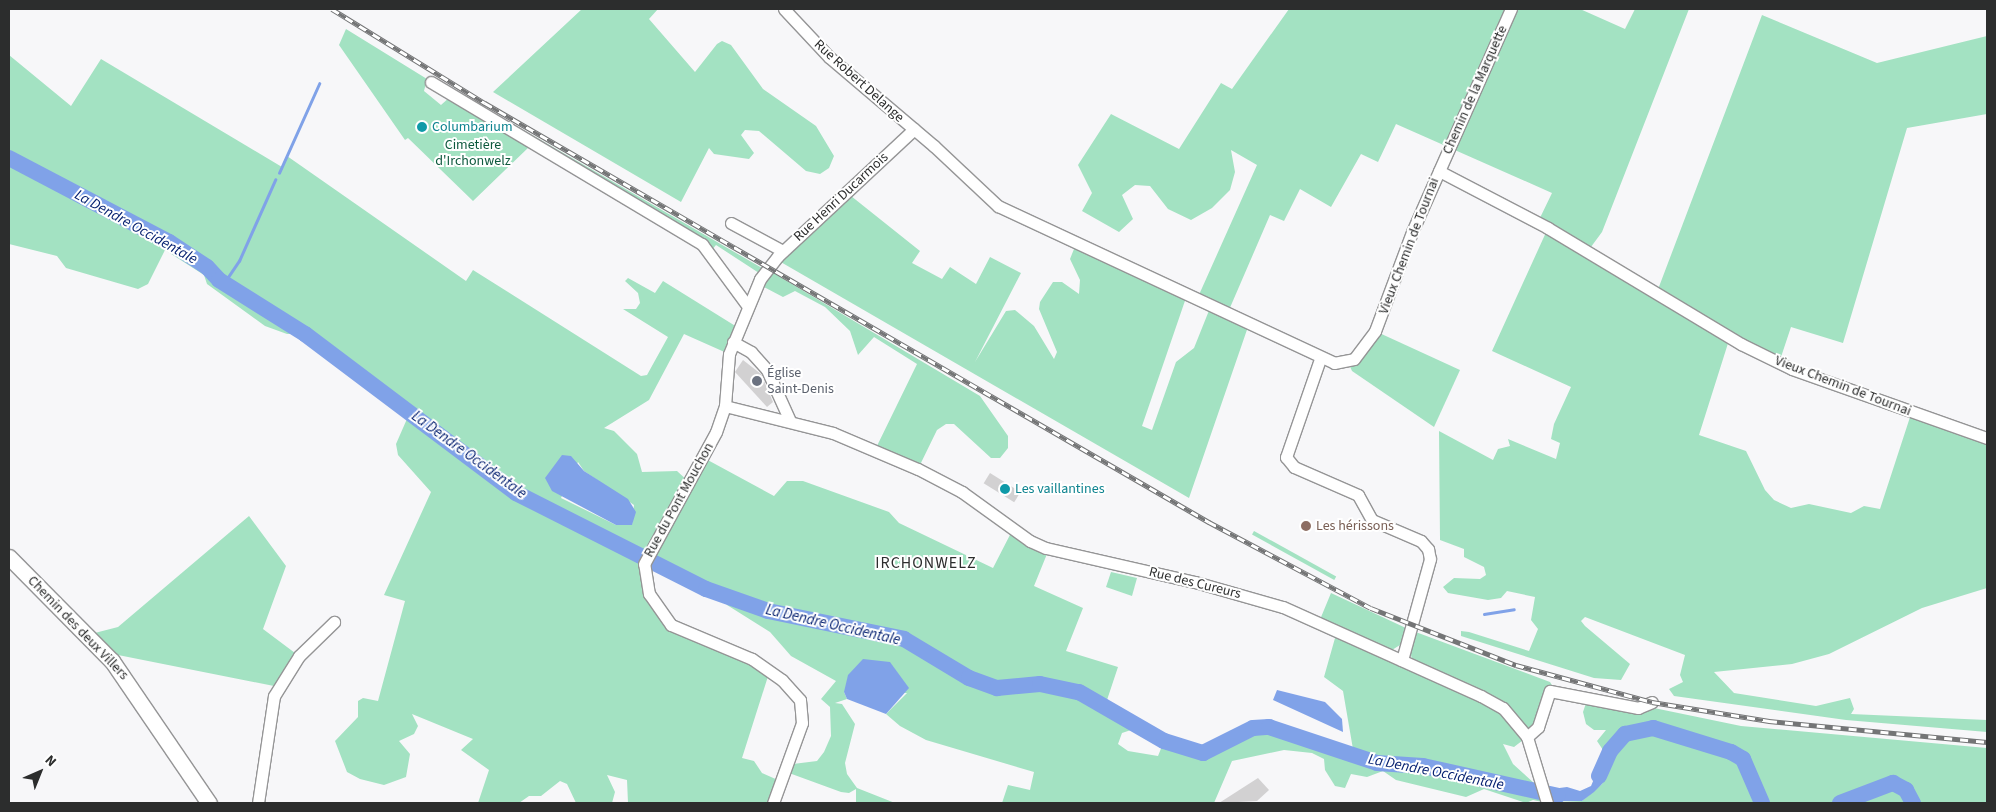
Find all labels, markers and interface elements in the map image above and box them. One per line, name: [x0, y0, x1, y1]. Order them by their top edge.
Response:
street label: Chemin de la Marquette: [1439, 23, 1511, 157]
street label: Rue Robert Delange: [810, 36, 908, 126]
place label: Columbarium: [432, 119, 513, 135]
marker: Columbarium: [416, 121, 428, 133]
park label: Cimetière d'Irchonwelz: [435, 137, 511, 170]
street label: Rue Henri Ducarmois: [790, 149, 892, 245]
street label: Vieux Chemin de Tournai: [1375, 175, 1443, 317]
water label: La Dendre Occidentale: [71, 186, 201, 268]
street label: Vieux Chemin de Tournai: [1772, 352, 1914, 420]
place label: Église Saint-Denis: [767, 365, 834, 398]
marker: Église Saint-Denis: [751, 375, 763, 387]
water label: La Dendre Occidentale: [408, 407, 530, 503]
street label: Rue du Pont Mouchon: [641, 440, 717, 560]
place label: Les vaillantines: [1015, 481, 1105, 497]
marker: Les vaillantines: [999, 483, 1011, 495]
place label: Les hérissons: [1316, 518, 1394, 534]
marker: Les hérissons: [1300, 520, 1312, 532]
district label: IRCHONWELZ: [874, 553, 978, 573]
street label: Rue des Cureurs: [1147, 563, 1243, 603]
street label: Chemin des deux Villers: [24, 572, 132, 684]
water label: La Dendre Occidentale: [764, 601, 902, 649]
north arrow: [15, 747, 65, 797]
water label: La Dendre Occidentale: [1367, 750, 1505, 794]
text: N: [40, 751, 61, 772]

